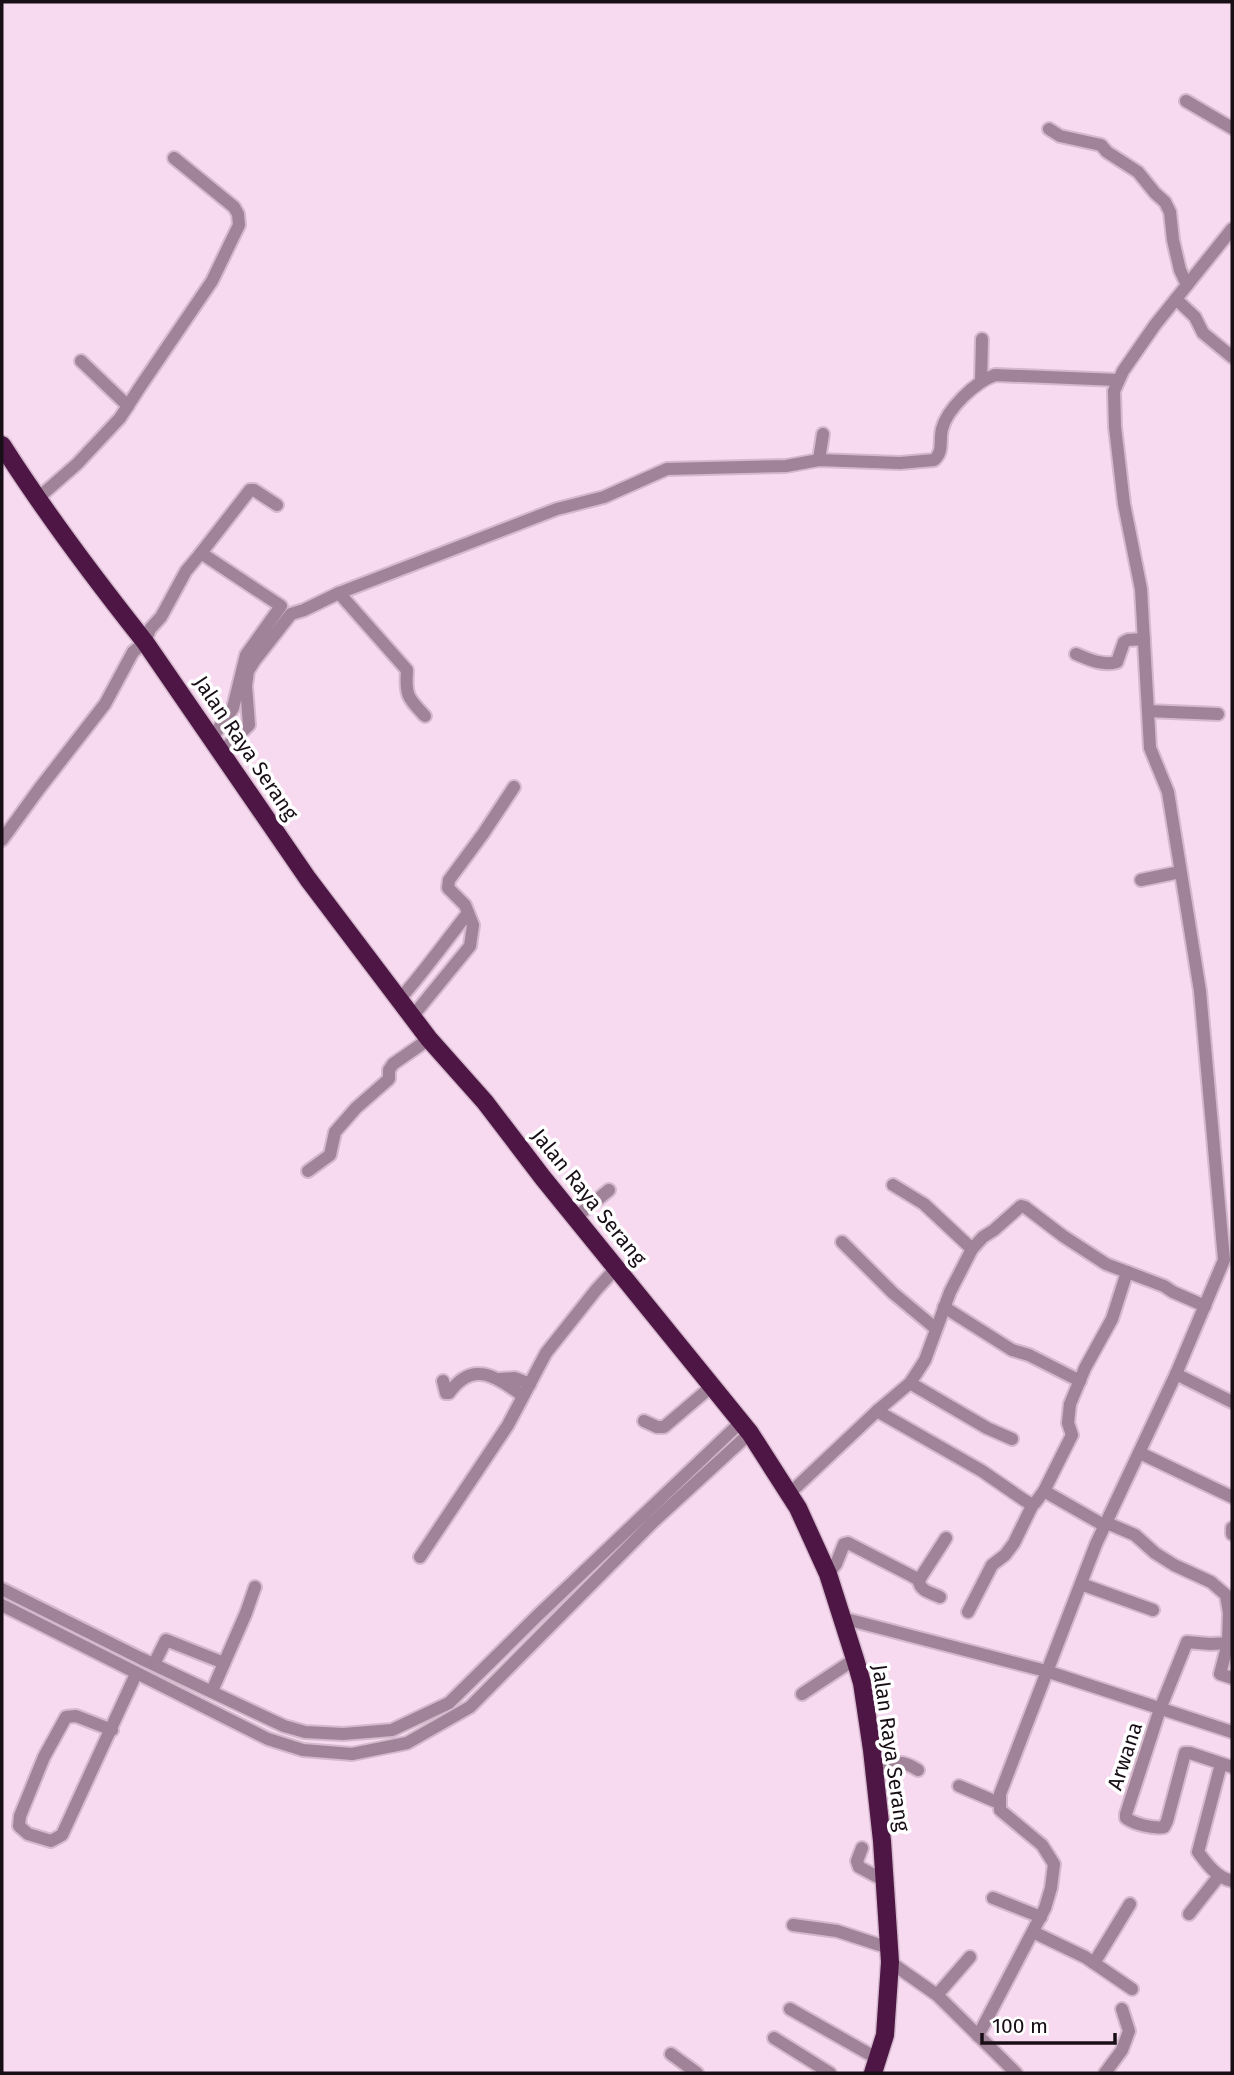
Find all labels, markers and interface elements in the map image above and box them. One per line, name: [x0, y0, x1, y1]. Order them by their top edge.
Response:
street label: Jalan Raya Serang: [188, 671, 304, 825]
street label: Jalan Raya Serang: [526, 1123, 652, 1271]
street label: Jalan Raya Serang: [866, 1663, 916, 1833]
street label: Arwana: [1102, 1719, 1148, 1793]
scale bar: [982, 2002, 1115, 2046]
text: 100 m: [992, 2013, 1048, 2039]

